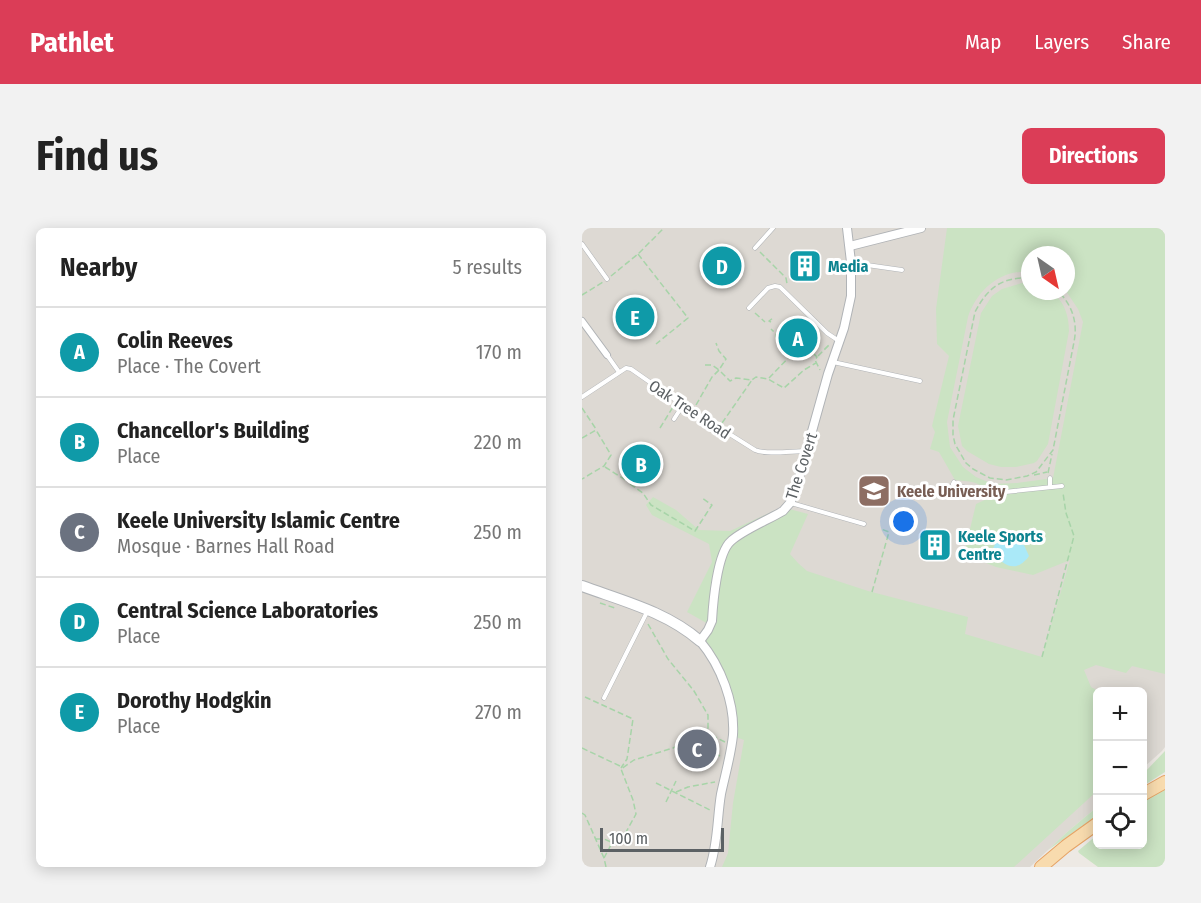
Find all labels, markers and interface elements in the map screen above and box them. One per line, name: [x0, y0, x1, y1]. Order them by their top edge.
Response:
text: Pathlet: [30, 26, 114, 59]
text: Map: [965, 29, 1001, 55]
text: Layers: [1034, 29, 1089, 55]
text: Share: [1122, 29, 1171, 55]
button: Directions: [1022, 128, 1165, 184]
text: Find us: [36, 131, 158, 181]
pin: D: [702, 243, 742, 288]
north arrow: [1021, 246, 1075, 300]
building icon: Media: [787, 248, 823, 284]
text: Nearby: [60, 252, 137, 283]
text: 5 results: [452, 255, 522, 279]
place label: Media: [828, 257, 868, 276]
pin: E: [616, 294, 654, 340]
pin: A: [778, 316, 818, 360]
text: Colin Reeves: [117, 327, 233, 354]
text: A: [74, 340, 85, 364]
text: 170 m: [476, 340, 522, 364]
text: Place · The Covert: [117, 354, 261, 378]
street label: Oak Tree Road: [645, 376, 734, 443]
text: Chancellor's Building: [117, 417, 309, 444]
street label: The Covert: [782, 429, 821, 502]
text: B: [74, 430, 85, 454]
text: 220 m: [474, 430, 522, 454]
pin: B: [622, 442, 660, 486]
text: Place: [117, 444, 160, 468]
school or university icon: Keele University: [856, 473, 892, 509]
place label: Keele University: [897, 482, 1006, 501]
text: Keele University Islamic Centre: [117, 507, 400, 534]
your location: [889, 507, 918, 536]
text: C: [74, 520, 85, 544]
text: 250 m: [474, 520, 522, 544]
building icon: Keele Sports Centre: [917, 527, 953, 563]
place label: Keele Sports Centre: [958, 527, 1043, 564]
text: Mosque · Barnes Hall Road: [117, 534, 335, 558]
text: Central Science Laboratories: [117, 597, 378, 624]
text: D: [74, 610, 85, 634]
text: 250 m: [474, 610, 522, 634]
text: Place: [117, 624, 160, 648]
text: Dorothy Hodgkin: [117, 687, 272, 714]
map controls: [1093, 687, 1147, 849]
button: +: [1093, 687, 1147, 741]
text: E: [75, 700, 84, 724]
text: 270 m: [475, 700, 522, 724]
text: Place: [117, 714, 160, 738]
pin: C: [678, 726, 716, 772]
button: −: [1093, 741, 1147, 795]
button: locate: [1093, 795, 1147, 849]
scale bar: [600, 825, 724, 852]
text: 100 m: [609, 829, 648, 848]

